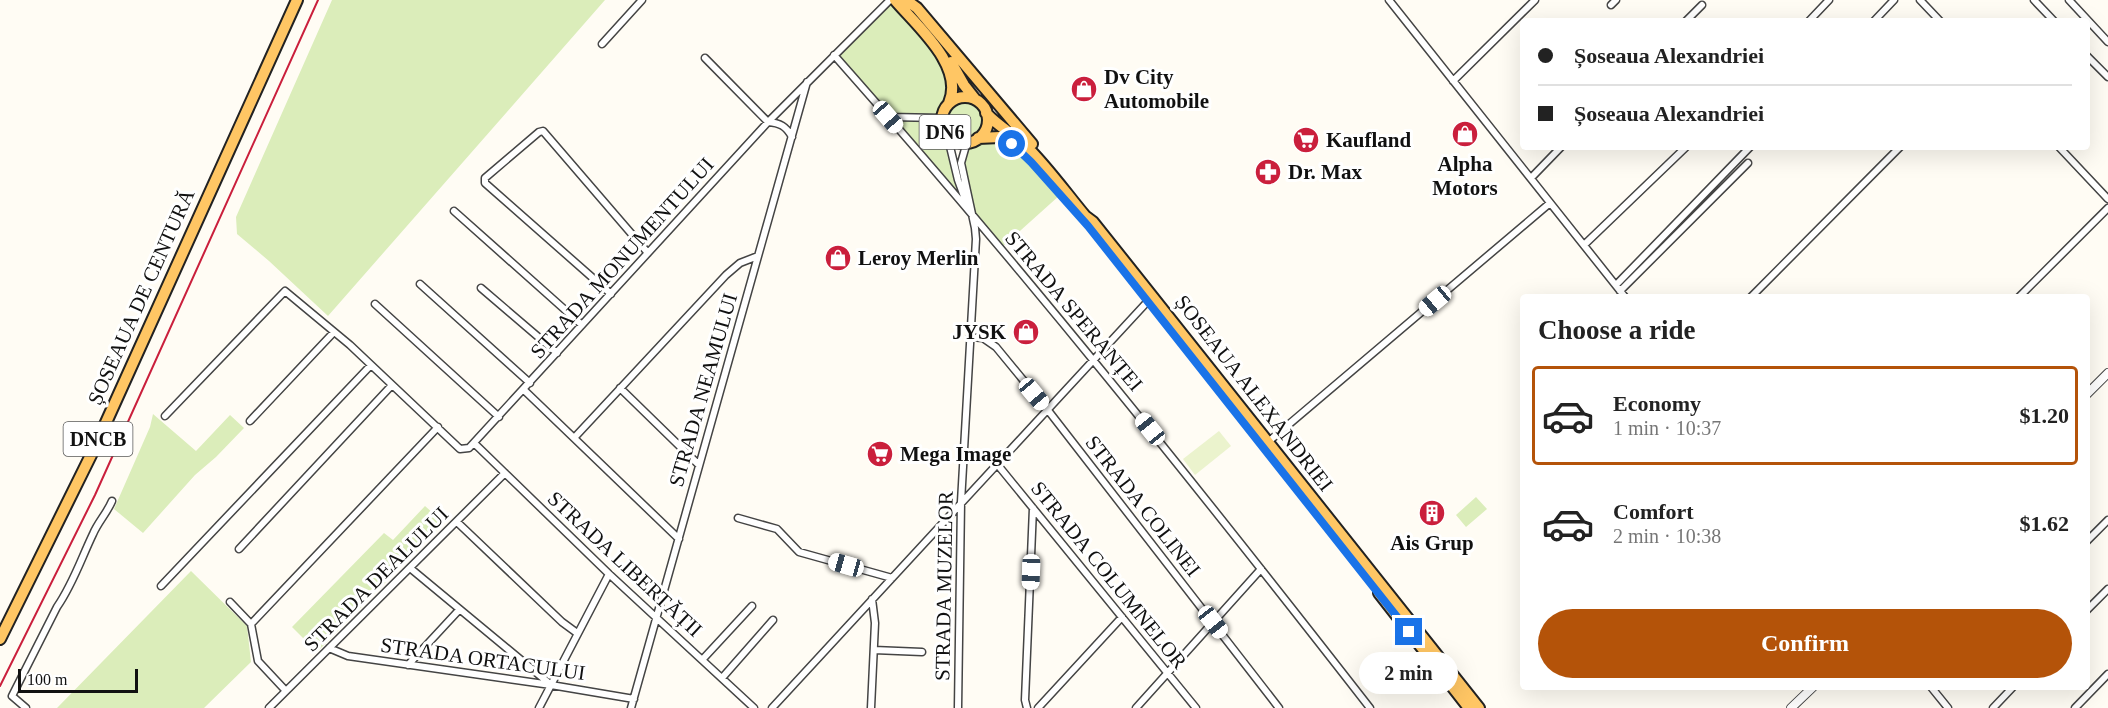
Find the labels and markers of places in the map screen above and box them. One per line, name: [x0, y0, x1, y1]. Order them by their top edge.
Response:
place label: Dv City Automobile: [1104, 65, 1209, 113]
shop icon: Dv City Automobile: [1069, 74, 1099, 104]
shop icon: Alpha Motors: [1450, 119, 1480, 149]
supermarket icon: Kaufland: [1291, 125, 1321, 155]
place label: Kaufland: [1326, 128, 1412, 152]
place label: Alpha Motors: [1432, 152, 1498, 200]
pharmacy icon: Dr. Max: [1253, 157, 1283, 187]
place label: Dr. Max: [1288, 160, 1362, 184]
shop icon: Leroy Merlin: [823, 243, 853, 273]
place label: Leroy Merlin: [858, 246, 979, 270]
shop icon: JYSK: [1011, 317, 1041, 347]
place label: JYSK: [952, 320, 1007, 344]
supermarket icon: Mega Image: [865, 439, 895, 469]
place label: Mega Image: [900, 442, 1011, 466]
building icon: Ais Grup: [1417, 498, 1447, 528]
place label: Ais Grup: [1390, 531, 1474, 555]

